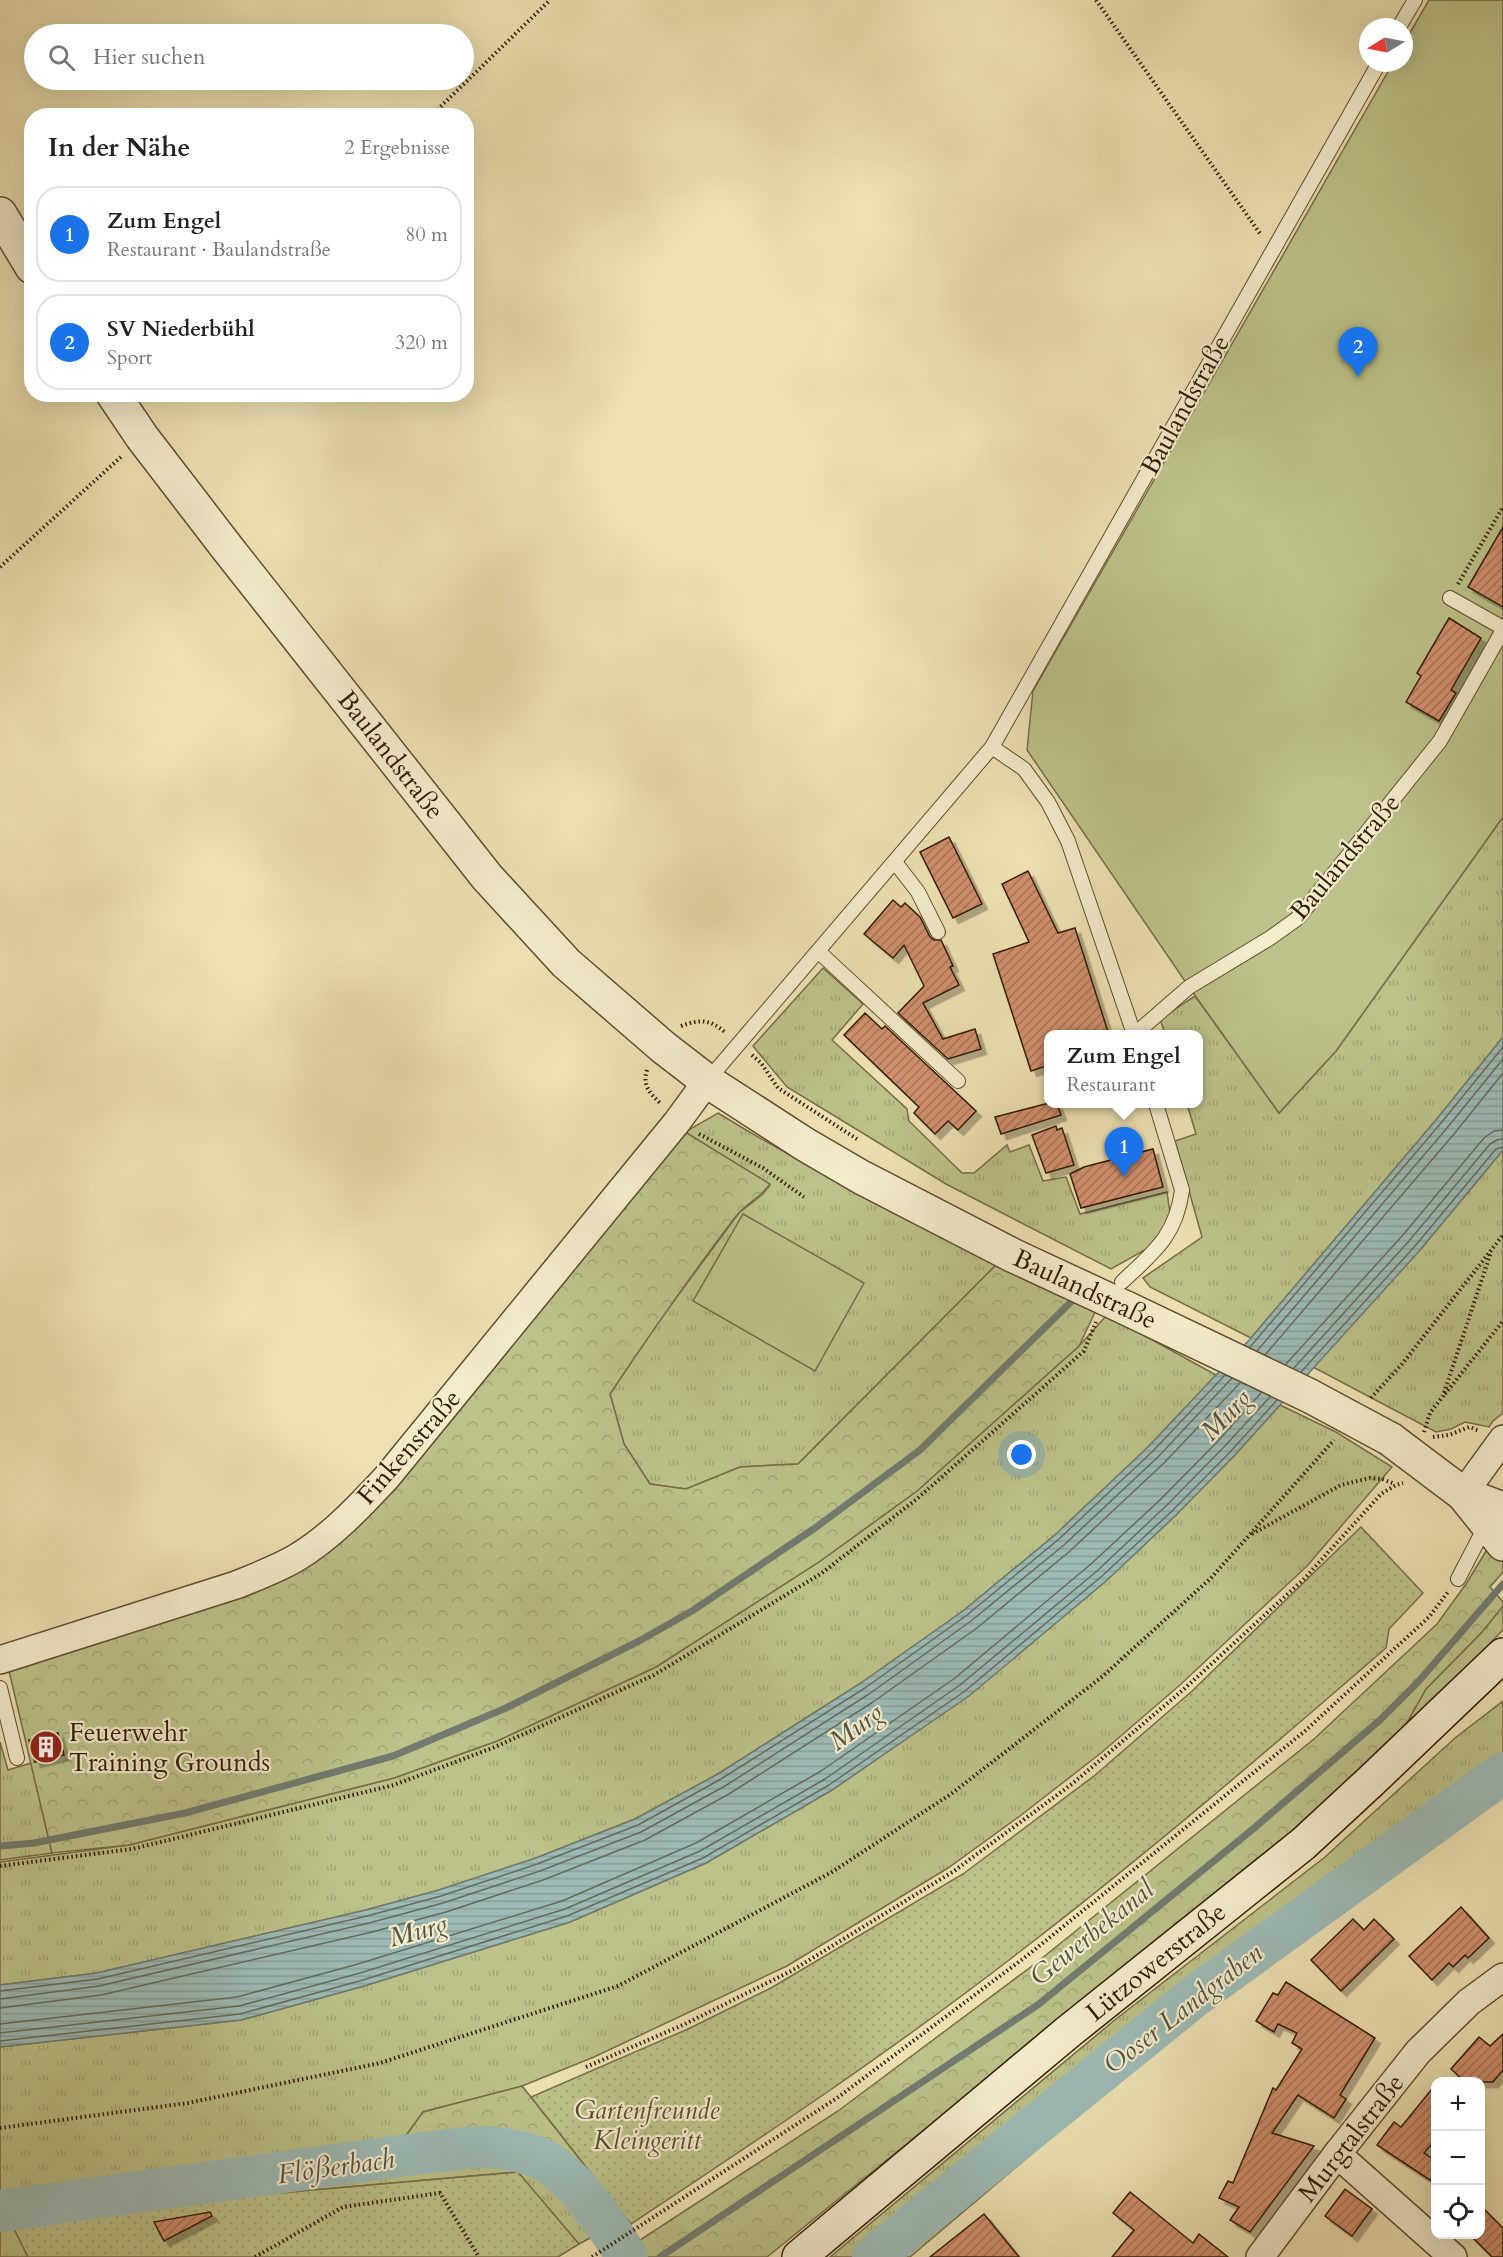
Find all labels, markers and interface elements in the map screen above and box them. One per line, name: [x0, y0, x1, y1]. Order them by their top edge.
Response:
north arrow: [1359, 18, 1413, 72]
search box: [24, 24, 474, 90]
icon: search: [45, 41, 78, 74]
text: Hier suchen: [93, 42, 206, 72]
text: In der Nähe: [48, 130, 190, 165]
text: 2 Ergebnisse: [344, 134, 450, 161]
text: Zum Engel: [107, 206, 221, 236]
text: 1: [64, 221, 75, 248]
text: 80 m: [405, 221, 448, 248]
text: Restaurant · Baulandstraße: [107, 236, 331, 263]
text: SV Niederbühl: [107, 314, 255, 344]
pin: 2: [1338, 328, 1378, 377]
text: 2: [64, 329, 75, 356]
text: 320 m: [395, 329, 448, 356]
street label: Baulandstraße: [1132, 329, 1238, 481]
text: Sport: [107, 344, 152, 371]
street label: Baulandstraße: [330, 683, 452, 827]
street label: Baulandstraße: [1282, 787, 1408, 927]
popup: [1044, 1030, 1203, 1108]
text: Zum Engel: [1066, 1041, 1181, 1071]
text: Restaurant: [1066, 1071, 1156, 1098]
pin: 1: [1104, 1128, 1144, 1177]
street label: Baulandstraße: [1008, 1240, 1162, 1338]
water label: Murg: [1192, 1381, 1260, 1449]
street label: Finkenstraße: [349, 1382, 469, 1512]
your location: [1007, 1440, 1036, 1469]
water label: Murg: [821, 1695, 891, 1759]
place label: Feuerwehr Training Grounds: [69, 1715, 270, 1780]
building icon: Feuerwehr Training Grounds: [28, 1729, 64, 1765]
water label: Gewerbekanal: [1022, 1871, 1162, 1995]
street label: Lützowerstraße: [1079, 1895, 1233, 2029]
water label: Murg: [384, 1905, 452, 1957]
water label: Ooser Landgraben: [1096, 1935, 1270, 2083]
street label: Murgtalstraße: [1290, 2067, 1412, 2209]
map controls: [1431, 2077, 1485, 2239]
button: +: [1431, 2077, 1485, 2131]
park label: Gartenfreunde Kleingeritt: [574, 2093, 721, 2158]
button: −: [1431, 2131, 1485, 2185]
water label: Flößerbach: [275, 2141, 397, 2193]
button: locate: [1431, 2185, 1485, 2239]

